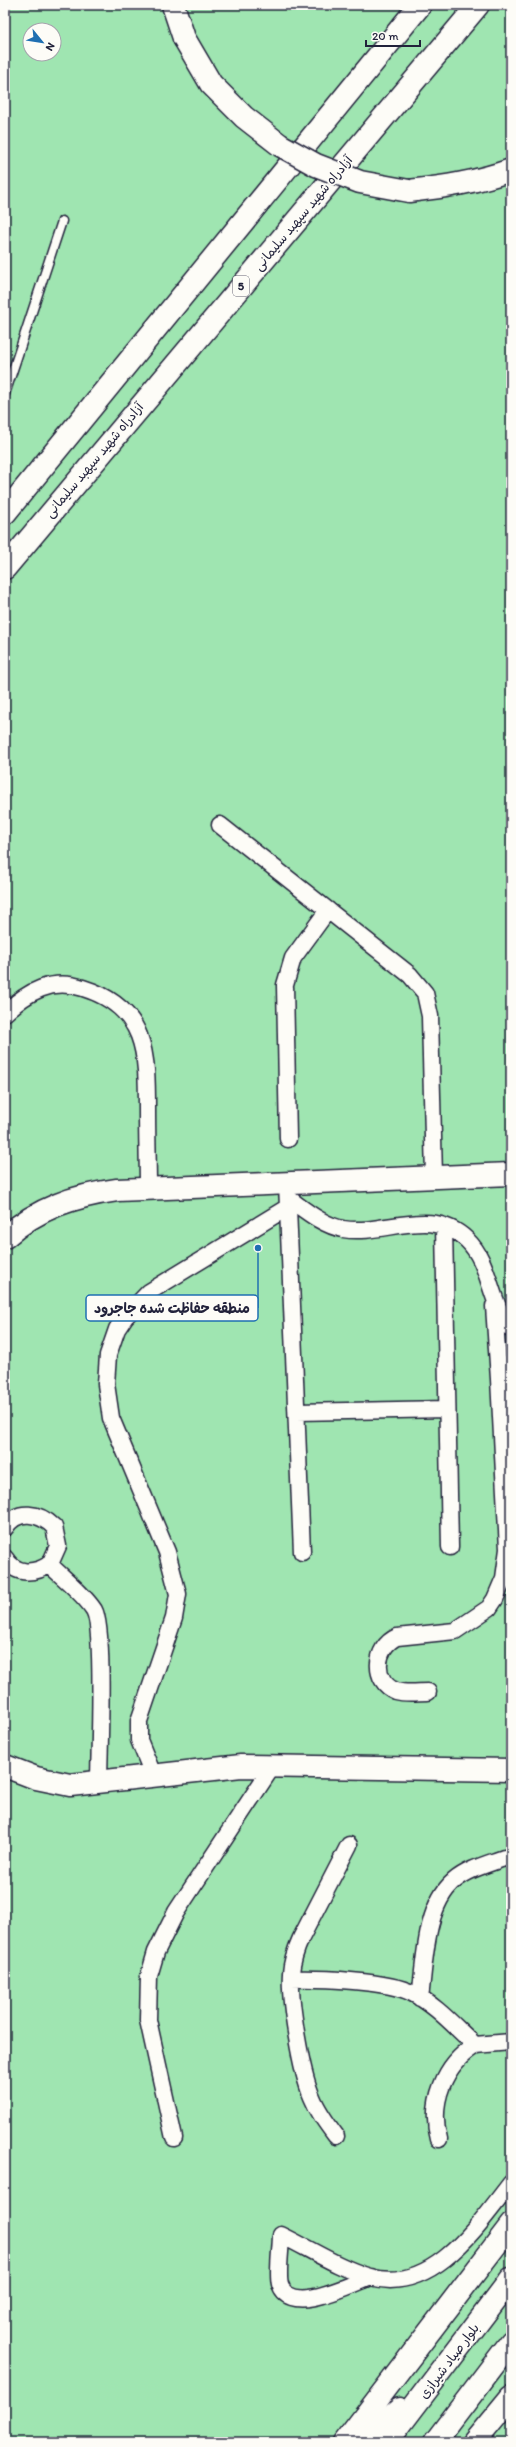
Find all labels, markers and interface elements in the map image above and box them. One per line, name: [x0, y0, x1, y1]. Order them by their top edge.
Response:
north arrow: [22, 22, 62, 62]
scale bar: [366, 22, 420, 48]
text: 20 m: [372, 29, 399, 43]
text: N: [43, 40, 58, 53]
street label: آزادراه شهید سپهبد سلیمانی: [251, 152, 357, 275]
road number: 5: [233, 276, 249, 296]
street label: آزادراه شهید سپهبد سلیمانی: [42, 399, 148, 522]
callout: منطقه حفاظت شده جاجرود: [86, 1295, 258, 1321]
text: منطقه حفاظت شده جاجرود: [94, 1300, 250, 1317]
street label: بلوار صیاد شیرازی: [416, 2321, 483, 2402]

